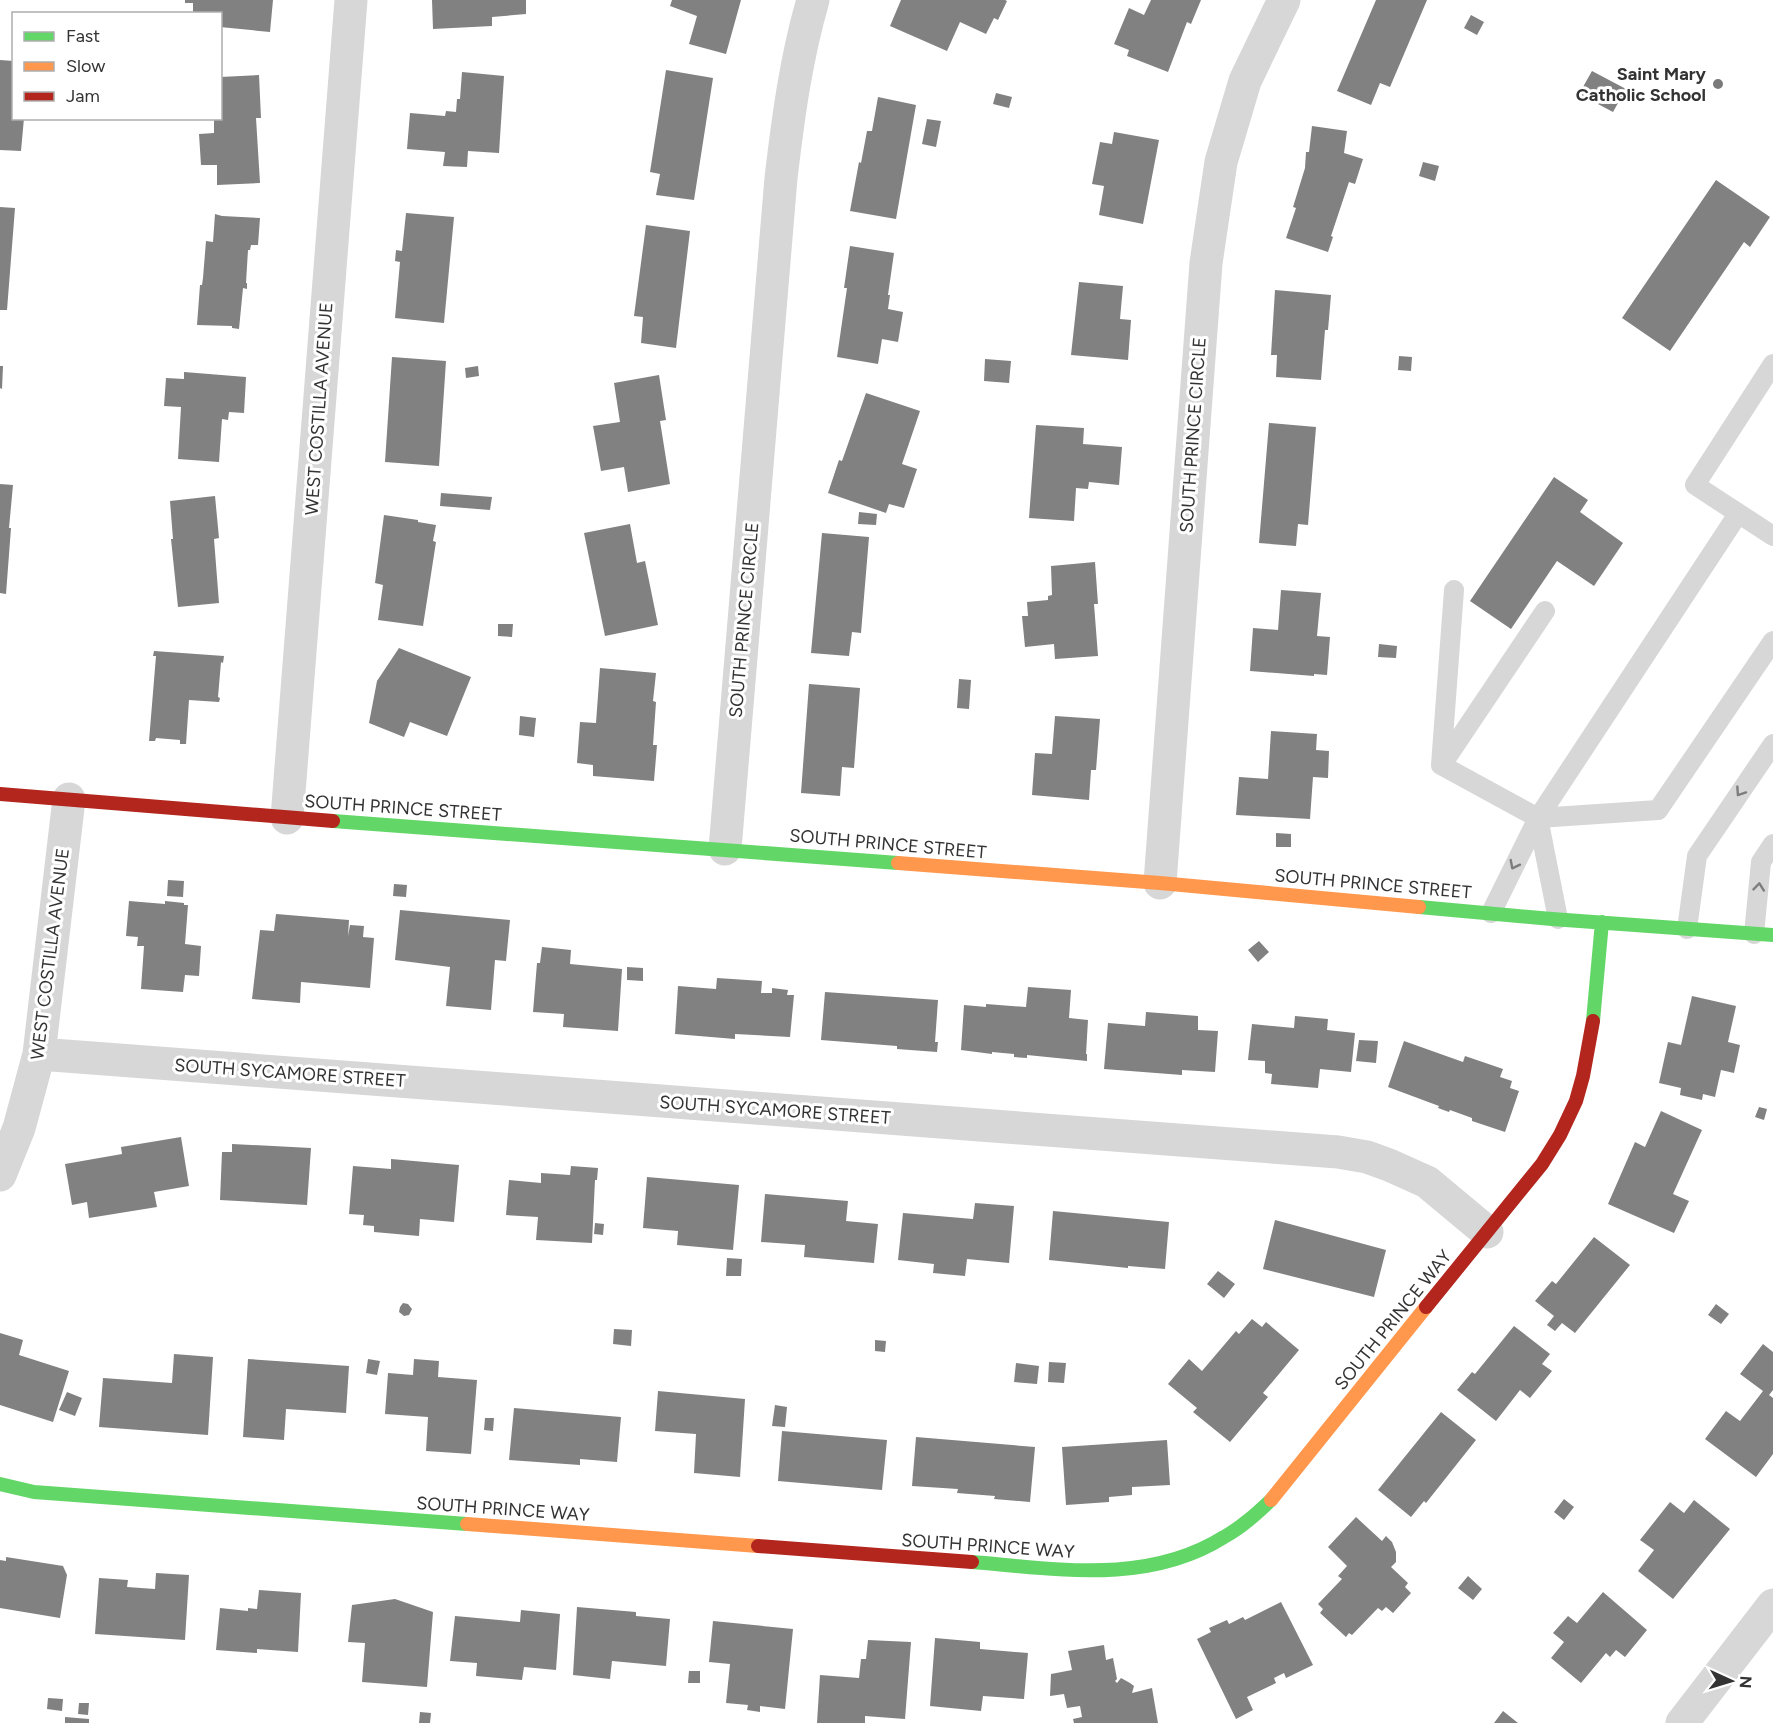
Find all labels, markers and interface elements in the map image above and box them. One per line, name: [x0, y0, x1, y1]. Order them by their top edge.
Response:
legend: [12, 12, 222, 120]
text: Fast: [66, 25, 100, 47]
text: Slow: [66, 55, 105, 77]
place label: Saint Mary Catholic School: [1576, 63, 1707, 106]
marker: Saint Mary Catholic School: [1711, 77, 1725, 91]
text: Jam: [66, 85, 100, 107]
street label: WEST COSTILLA AVENUE: [301, 302, 337, 516]
street label: SOUTH PRINCE CIRCLE: [1175, 336, 1211, 534]
street label: SOUTH PRINCE CIRCLE: [724, 521, 764, 719]
one-way arrow: [1736, 785, 1747, 796]
street label: SOUTH PRINCE STREET: [304, 790, 502, 826]
street label: SOUTH PRINCE STREET: [789, 824, 987, 864]
street label: WEST COSTILLA AVENUE: [26, 847, 74, 1061]
one-way arrow: [1510, 859, 1522, 870]
street label: SOUTH PRINCE STREET: [1274, 864, 1472, 904]
one-way arrow: [1752, 883, 1764, 892]
street label: SOUTH SYCAMORE STREET: [174, 1054, 406, 1092]
street label: SOUTH SYCAMORE STREET: [659, 1091, 891, 1129]
street label: SOUTH PRINCE WAY: [1330, 1246, 1456, 1394]
street label: SOUTH PRINCE WAY: [416, 1492, 590, 1526]
street label: SOUTH PRINCE WAY: [901, 1529, 1075, 1563]
north arrow: [1701, 1651, 1761, 1711]
text: N: [1736, 1675, 1755, 1689]

